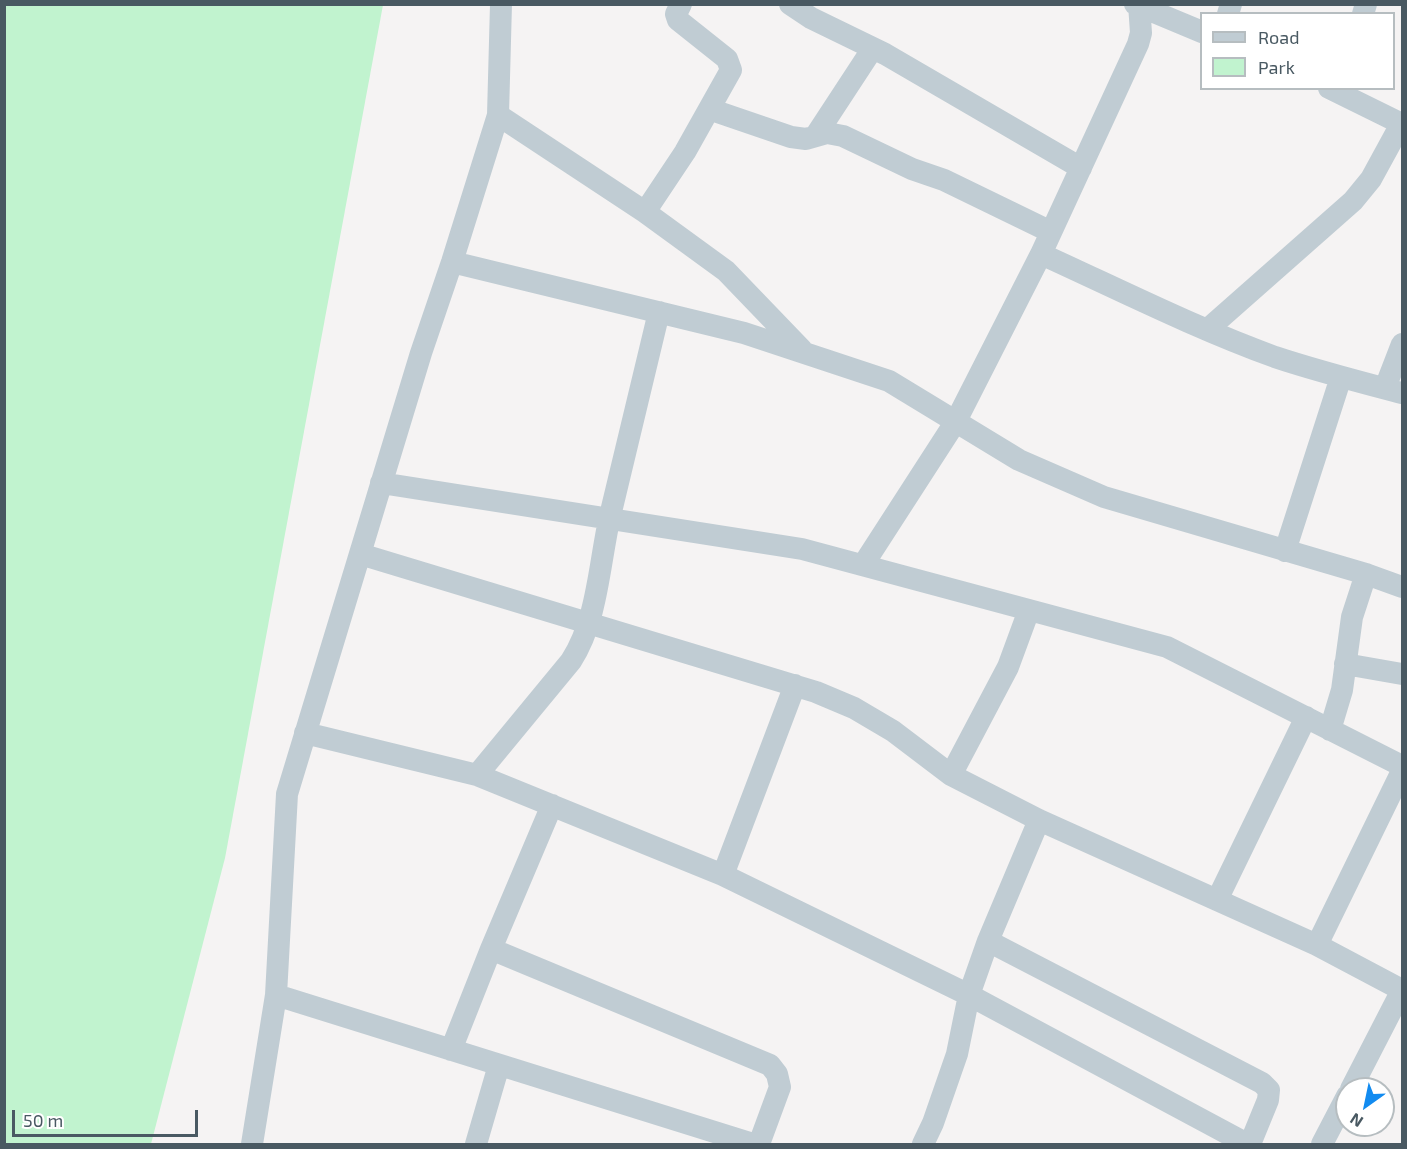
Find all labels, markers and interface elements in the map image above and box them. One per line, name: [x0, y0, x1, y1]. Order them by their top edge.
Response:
legend: [1200, 12, 1395, 90]
text: Road: [1258, 26, 1299, 48]
text: Park: [1258, 56, 1295, 78]
north arrow: [1335, 1077, 1395, 1137]
scale bar: [15, 1098, 201, 1136]
text: 50 m: [23, 1109, 63, 1131]
text: N: [1346, 1110, 1366, 1132]

